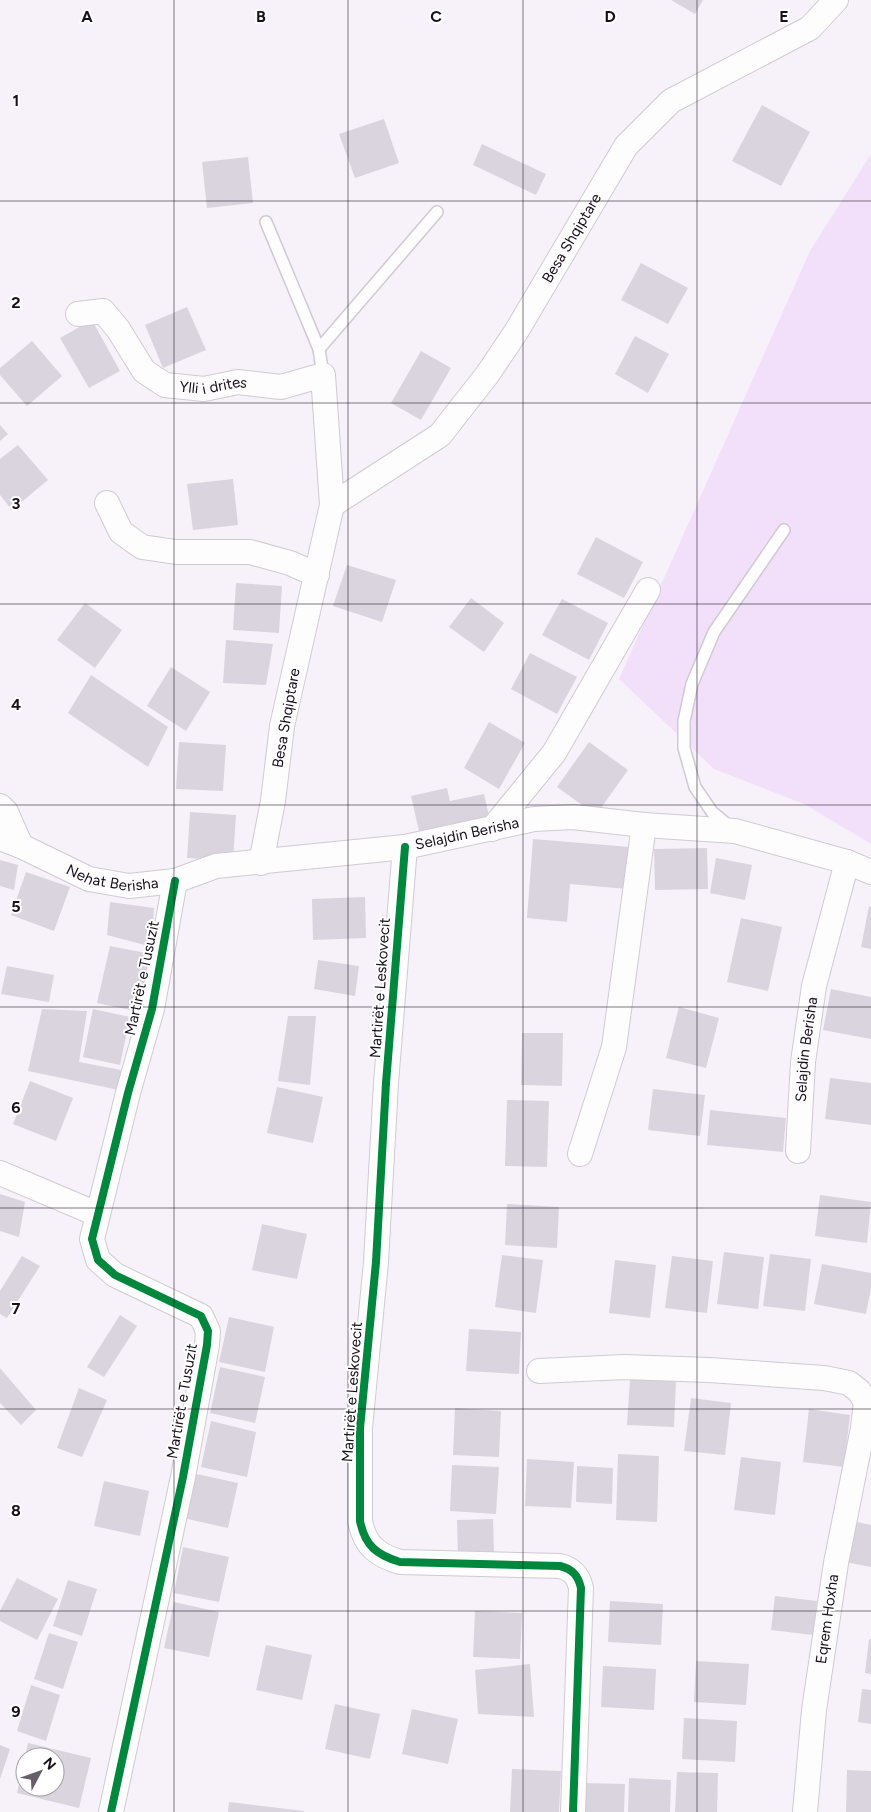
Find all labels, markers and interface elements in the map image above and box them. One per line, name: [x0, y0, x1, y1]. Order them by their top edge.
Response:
text: A: [81, 7, 93, 26]
text: B: [256, 7, 266, 26]
text: C: [430, 7, 442, 26]
text: D: [604, 7, 616, 26]
text: E: [779, 7, 789, 26]
text: 1: [13, 91, 19, 110]
street label: Besa Shqiptare: [538, 190, 605, 286]
text: 2: [11, 293, 21, 312]
street label: Ylli i drites: [179, 373, 248, 398]
text: 3: [12, 494, 21, 513]
street label: Besa Shqiptare: [268, 667, 304, 769]
text: 4: [11, 695, 21, 714]
street label: Selajdin Berisha: [413, 814, 521, 854]
street label: Nehat Berisha: [63, 860, 159, 895]
text: 5: [11, 897, 21, 916]
street label: Martirët e Leskovecit: [366, 917, 394, 1059]
street label: Martirët e Tusuzit: [121, 919, 163, 1037]
street label: Selajdin Berisha: [792, 996, 821, 1102]
text: 6: [11, 1098, 21, 1117]
text: 7: [12, 1299, 21, 1318]
street label: Martirët e Leskovecit: [338, 1321, 366, 1463]
street label: Martirët e Tusuzit: [163, 1342, 201, 1460]
text: 8: [11, 1501, 21, 1520]
street label: Eqrem Hoxha: [812, 1573, 842, 1665]
text: 9: [11, 1702, 21, 1721]
north arrow: [15, 1747, 65, 1797]
text: N: [39, 1754, 59, 1773]

